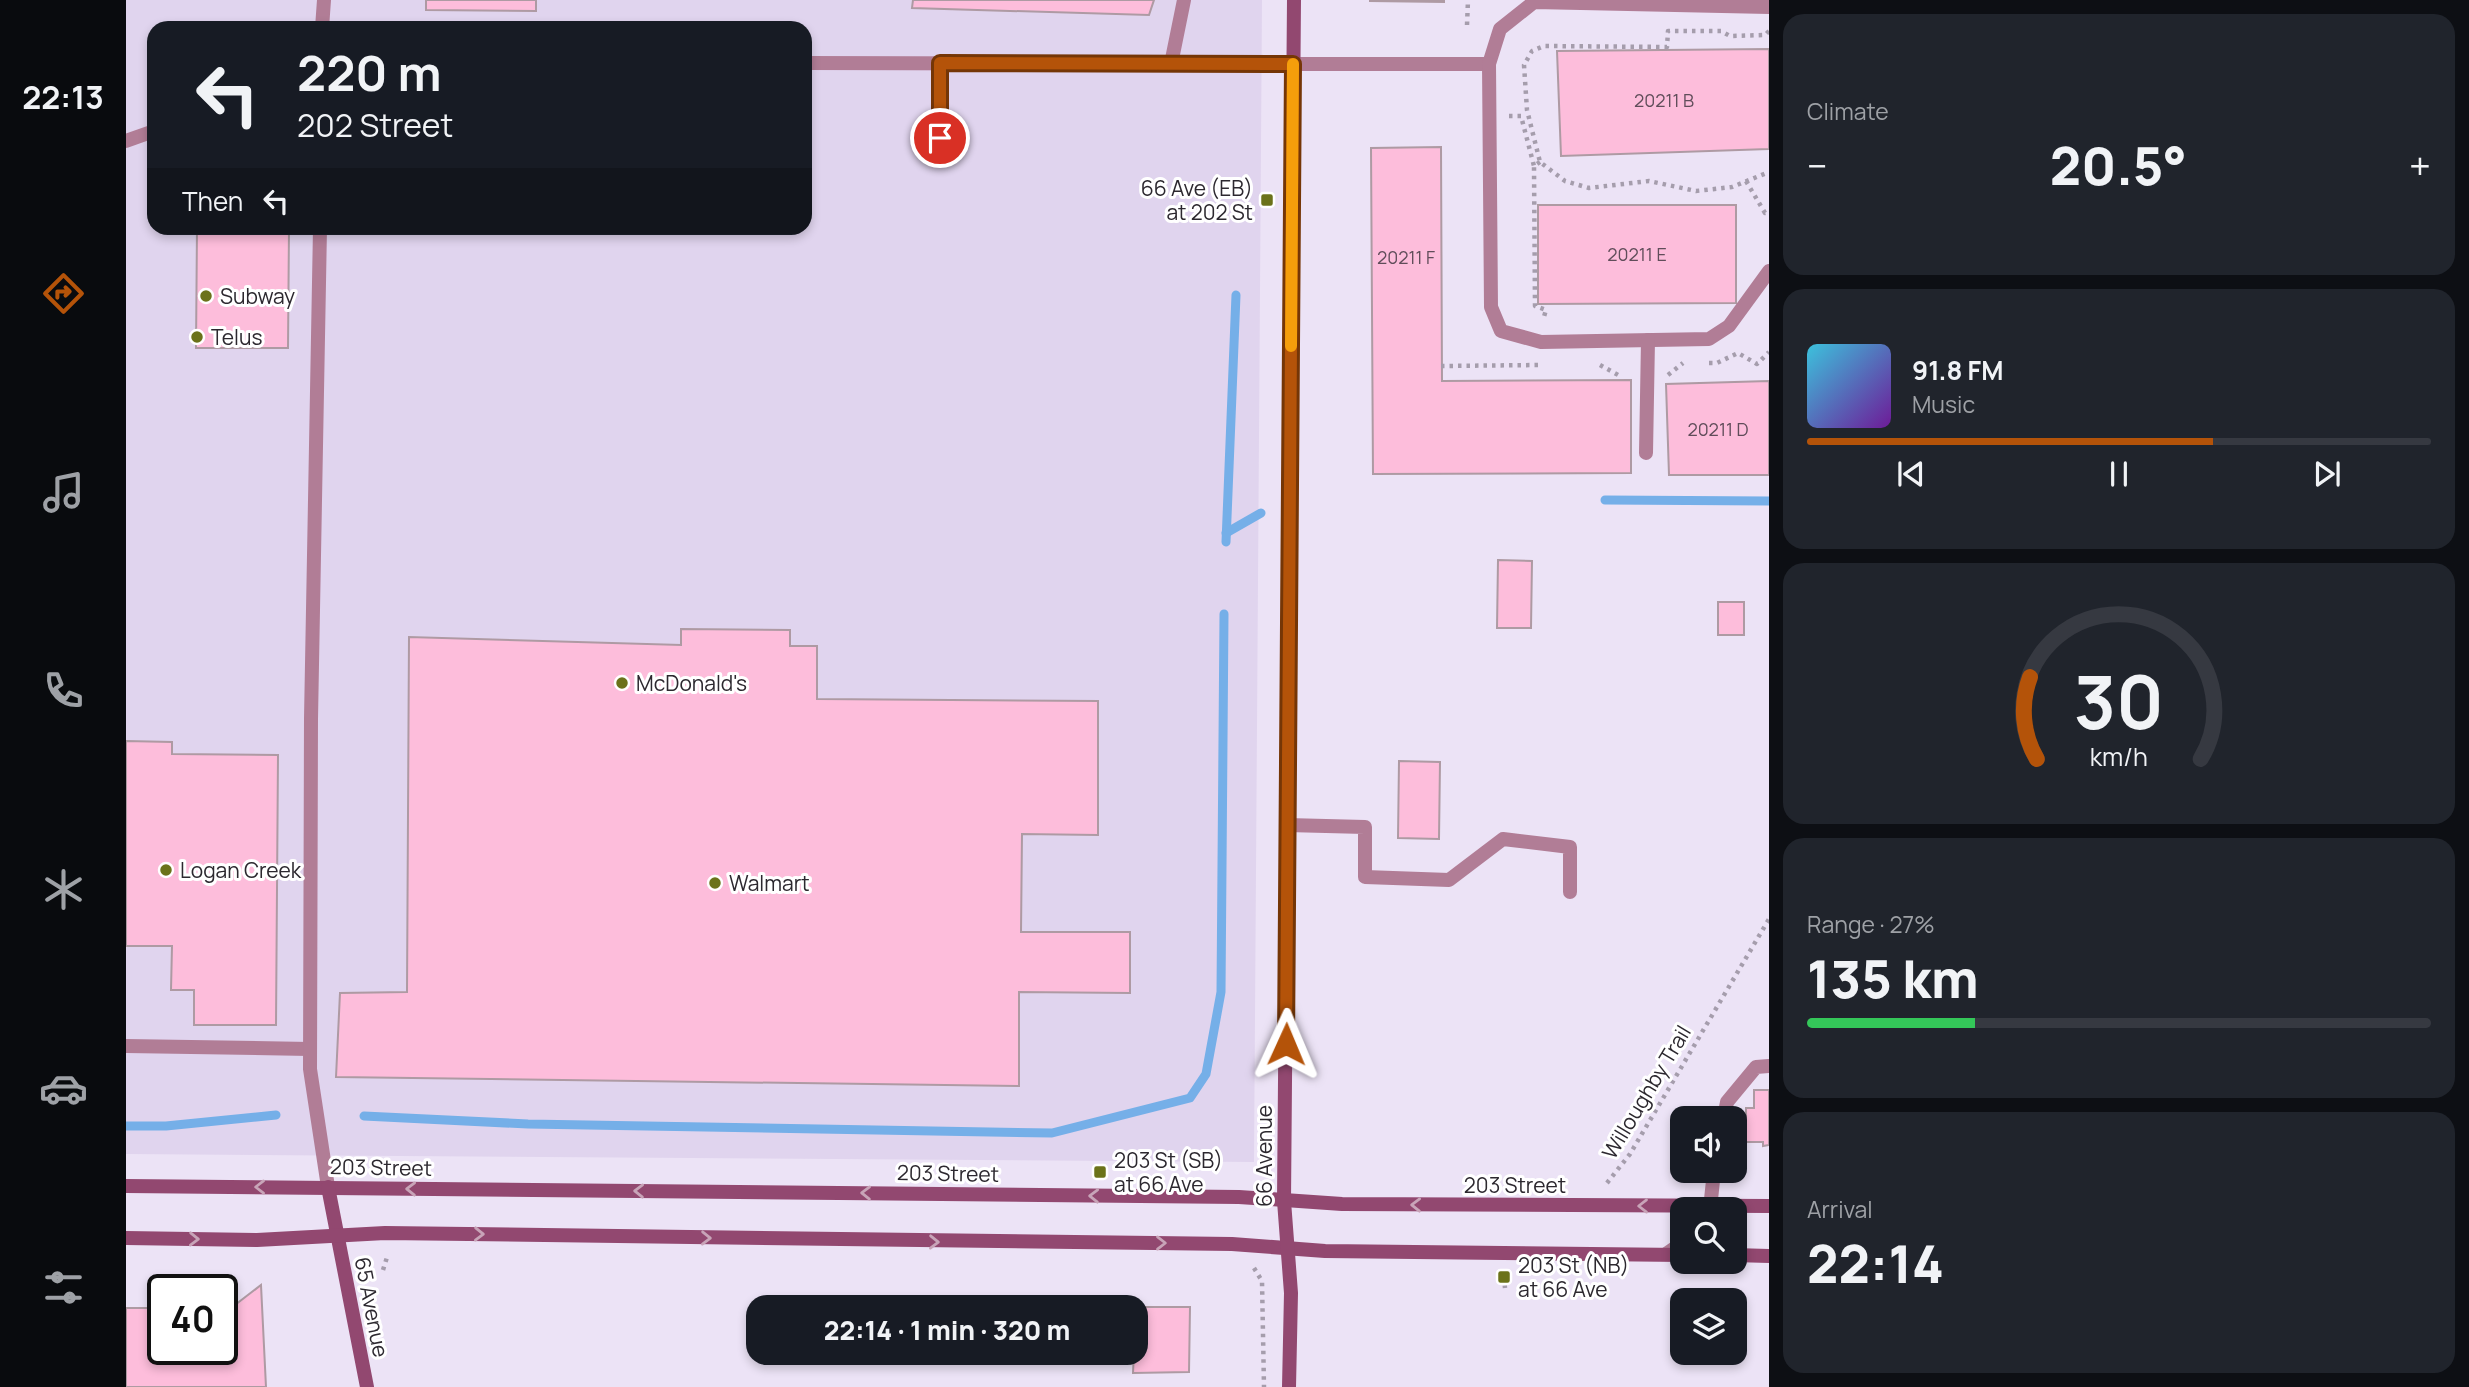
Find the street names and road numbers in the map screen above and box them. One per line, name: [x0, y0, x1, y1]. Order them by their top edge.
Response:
street label: Willoughby Trail: [1595, 1020, 1697, 1164]
street label: 66 Avenue: [1250, 1105, 1278, 1207]
street label: 203 Street: [330, 1152, 432, 1182]
street label: 203 Street: [897, 1158, 999, 1188]
street label: 203 Street: [1464, 1171, 1566, 1199]
street label: 65 Avenue: [349, 1255, 395, 1359]

